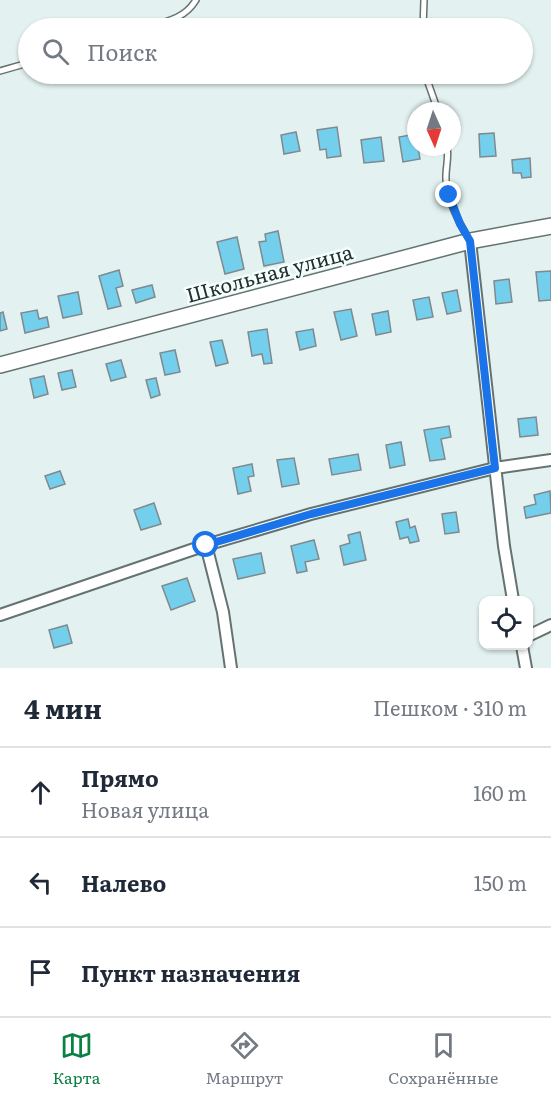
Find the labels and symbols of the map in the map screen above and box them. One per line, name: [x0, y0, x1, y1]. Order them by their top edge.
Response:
north arrow: [407, 102, 461, 156]
route end: [435, 181, 461, 207]
street label: Школьная улица: [182, 235, 356, 309]
route start: [192, 531, 218, 557]

